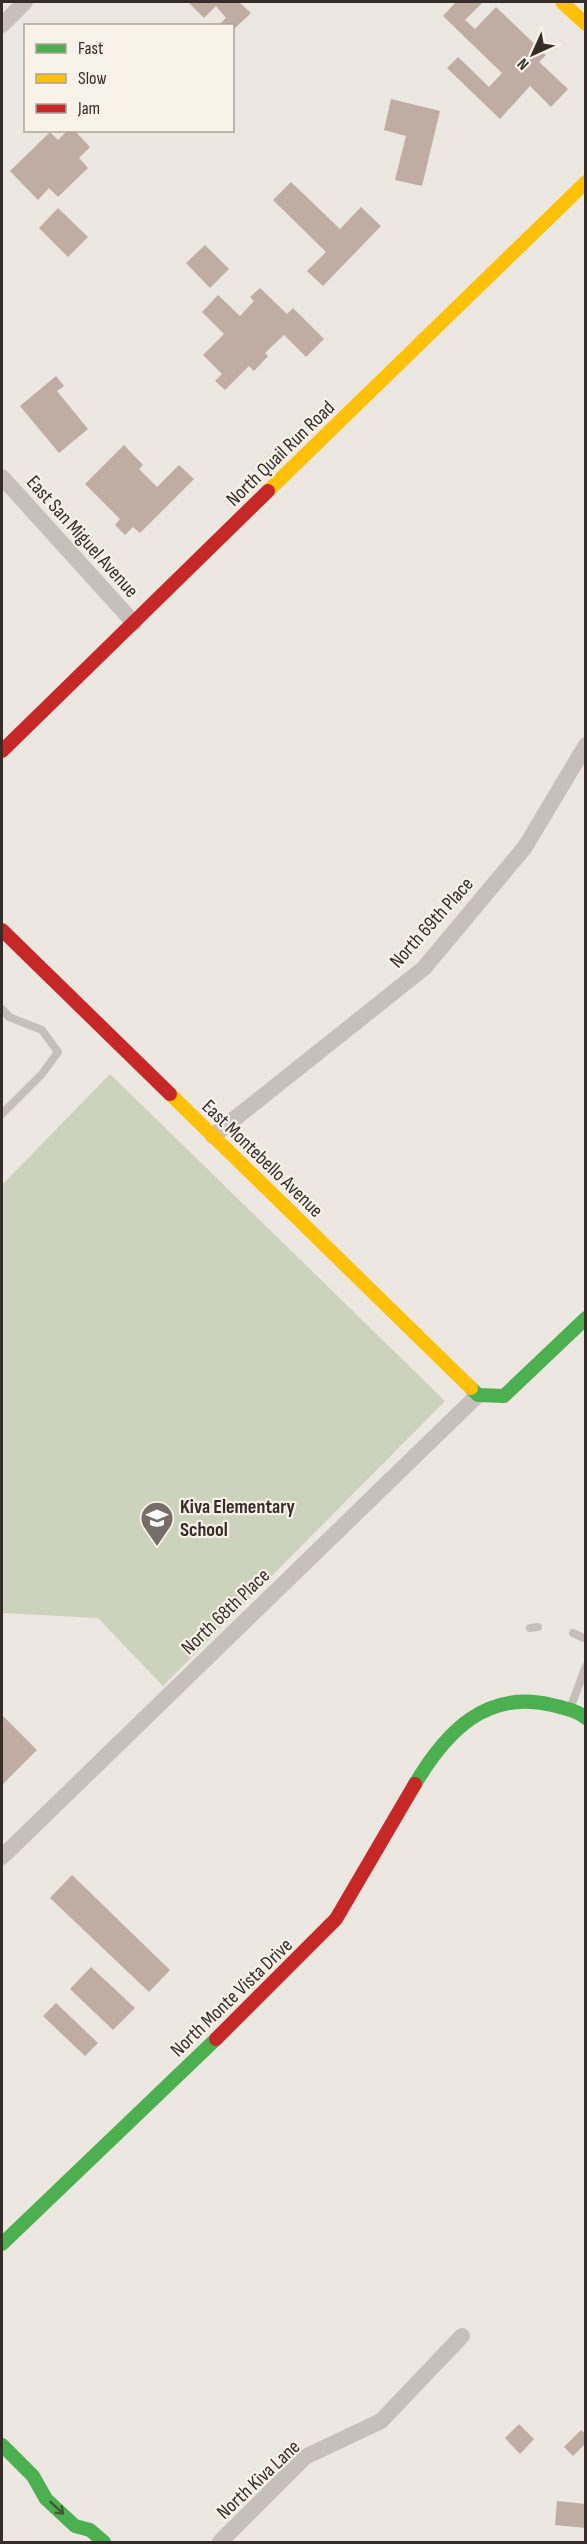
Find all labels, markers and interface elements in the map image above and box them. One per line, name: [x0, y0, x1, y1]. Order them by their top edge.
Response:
legend: [24, 24, 234, 132]
north arrow: [503, 24, 563, 84]
text: Fast: [78, 38, 104, 59]
text: N: [514, 54, 533, 73]
text: Slow: [78, 68, 107, 89]
text: Jam: [77, 98, 100, 119]
street label: North Quail Run Road: [221, 396, 340, 512]
street label: East San Miguel Avenue: [21, 471, 143, 603]
street label: North 69th Place: [385, 872, 479, 973]
street label: East Montebello Avenue: [197, 1095, 328, 1223]
place label: Kiva Elementary School: [180, 1495, 296, 1542]
school or university icon: Kiva Elementary School: [139, 1500, 175, 1547]
street label: North 68th Place: [177, 1564, 275, 1660]
street label: North Monte Vista Drive: [166, 1933, 298, 2062]
street label: North Kiva Lane: [212, 2435, 305, 2524]
one-way arrow: [49, 2501, 64, 2516]

